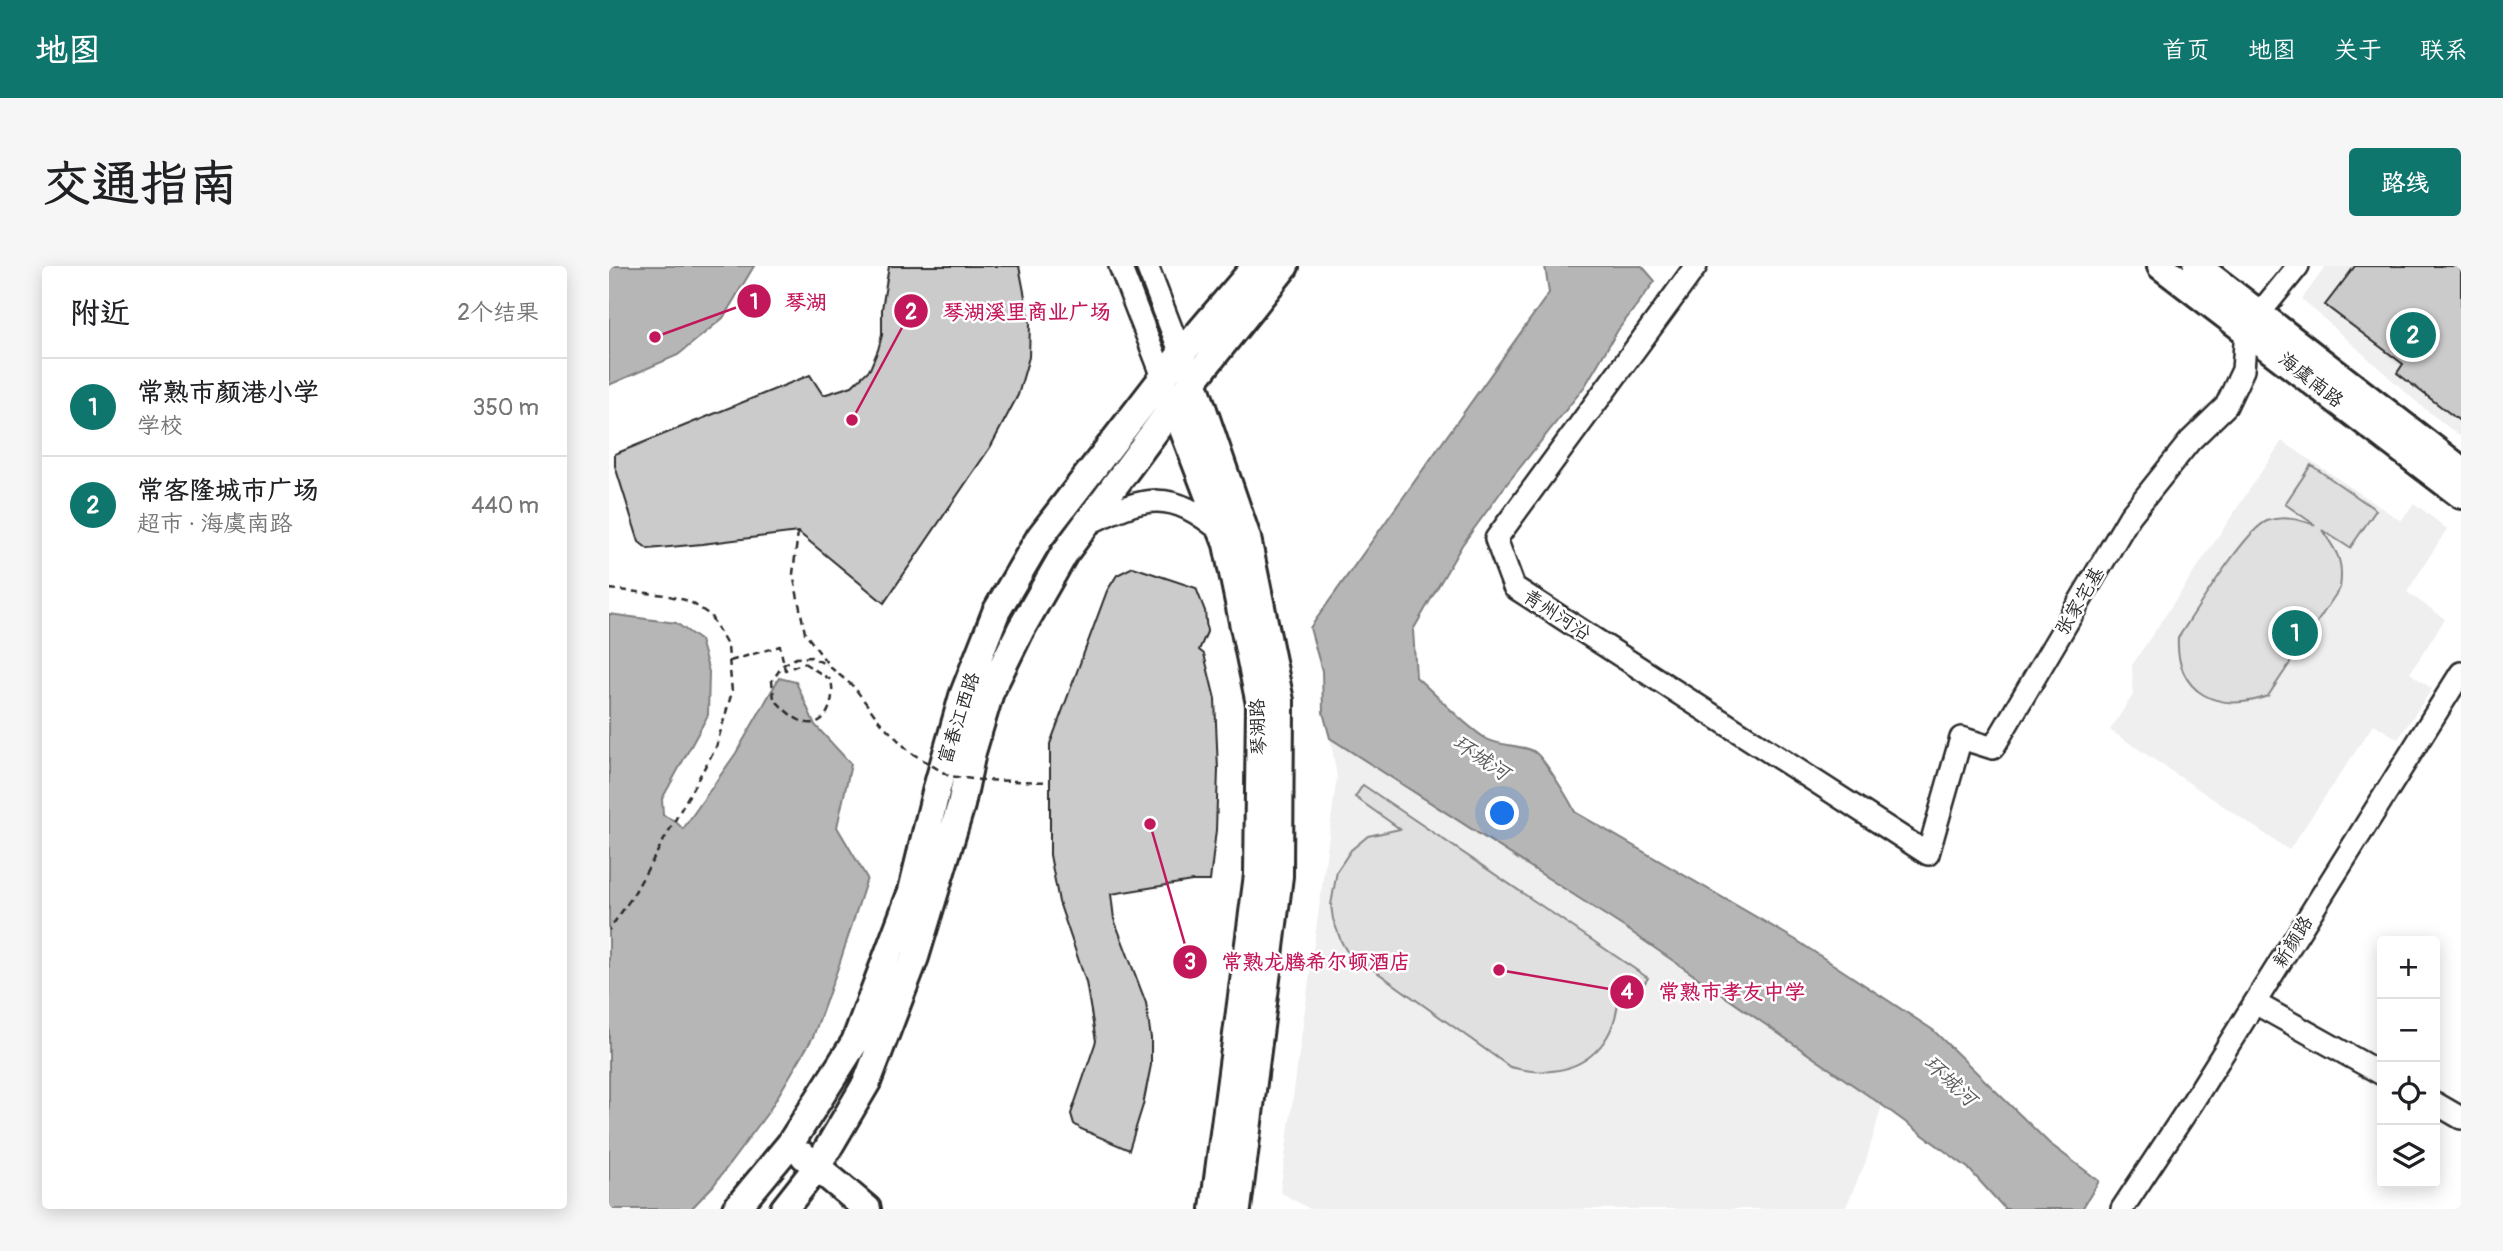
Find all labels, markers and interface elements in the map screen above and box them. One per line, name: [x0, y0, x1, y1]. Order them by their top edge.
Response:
text: 地图: [35, 30, 101, 71]
text: 首页: [2162, 36, 2210, 65]
text: 地图: [2248, 36, 2296, 65]
text: 关于: [2334, 36, 2382, 65]
text: 联系: [2420, 36, 2468, 65]
button: 路线: [2349, 148, 2461, 216]
text: 交通指南: [42, 154, 238, 215]
callout: 琴湖: [736, 280, 841, 322]
text: 1: [750, 289, 758, 316]
text: 琴湖: [785, 289, 827, 316]
callout: 琴湖溪里商业广场: [894, 290, 1125, 332]
text: 附近: [70, 295, 130, 332]
text: 2个结果: [457, 298, 539, 327]
text: 2: [905, 299, 917, 326]
text: 琴湖溪里商业广场: [943, 299, 1111, 326]
pin: 2: [2390, 309, 2436, 361]
street label: 海虞南路: [2274, 347, 2348, 413]
text: 常熟市颜港小学: [137, 377, 319, 409]
text: 1: [89, 393, 98, 422]
text: 350 m: [473, 393, 539, 422]
text: 学校: [137, 411, 183, 440]
text: 常客隆城市广场: [137, 475, 319, 507]
text: 2: [87, 491, 99, 520]
text: 440 m: [471, 491, 539, 520]
text: 超市 · 海虞南路: [137, 509, 292, 538]
street label: 张家宅基: [2050, 562, 2110, 640]
street label: 青州河沿: [1519, 584, 1595, 646]
pin: 1: [2272, 607, 2318, 659]
street label: 富春江西路: [933, 669, 985, 767]
street label: 琴湖路: [1245, 698, 1271, 756]
water label: 环城河: [1447, 729, 1517, 788]
your location: [1485, 796, 1519, 830]
street label: 新颜路: [2268, 911, 2318, 973]
map controls: [2377, 936, 2440, 1188]
button: +: [2377, 936, 2440, 999]
callout: 常熟龙腾希尔顿酒店: [1172, 941, 1424, 983]
text: 3: [1184, 949, 1196, 976]
text: 常熟龙腾希尔顿酒店: [1222, 949, 1411, 976]
callout: 常熟市孝友中学: [1609, 971, 1819, 1013]
text: 4: [1621, 979, 1634, 1006]
text: 常熟市孝友中学: [1659, 979, 1806, 1006]
button: −: [2377, 999, 2440, 1062]
water label: 环城河: [1918, 1050, 1984, 1114]
button: locate: [2377, 1062, 2440, 1125]
button: layers: [2377, 1125, 2440, 1188]

